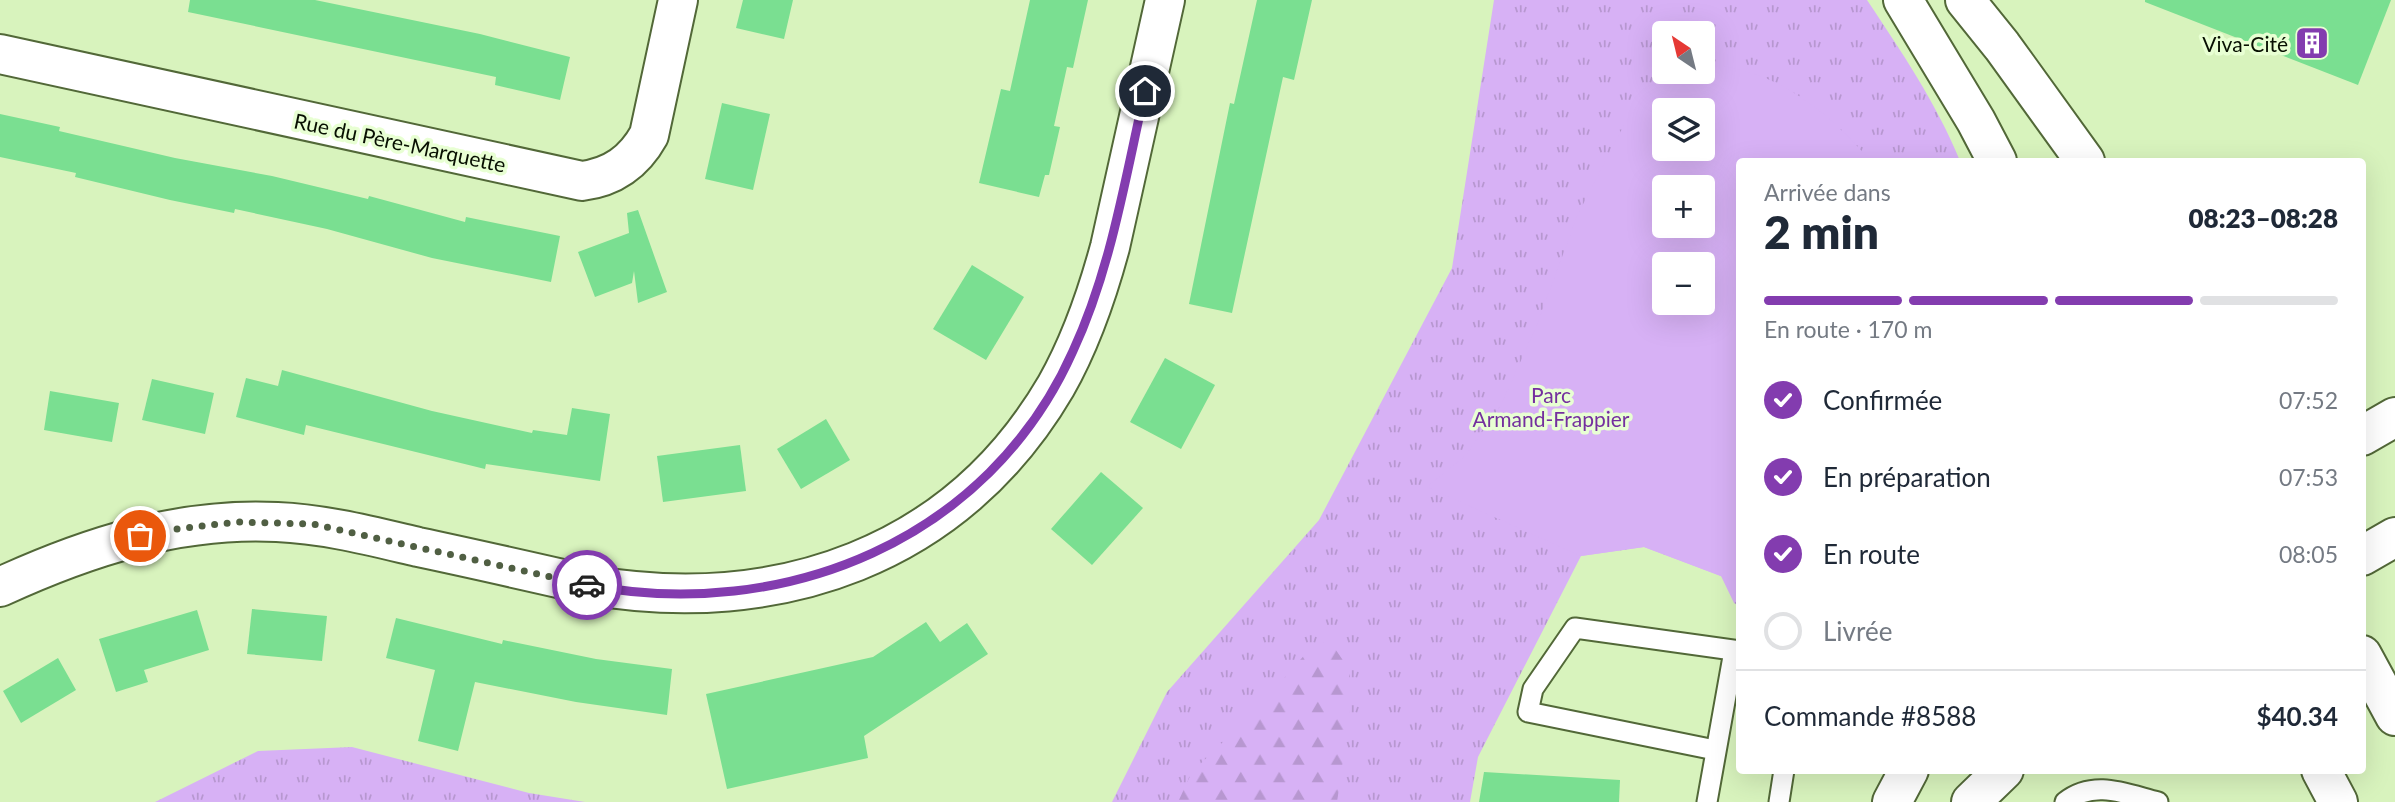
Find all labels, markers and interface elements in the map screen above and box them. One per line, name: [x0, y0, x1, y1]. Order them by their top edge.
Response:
north arrow: [1652, 21, 1715, 84]
map controls: [1652, 21, 1715, 315]
building icon: Viva-Cité: [2293, 24, 2331, 62]
place label: Viva-Cité: [2202, 31, 2288, 56]
pin: [1115, 61, 1175, 121]
icon: home: [1126, 72, 1164, 110]
button: layers: [1652, 98, 1715, 161]
street label: Rue du Père-Marquette: [292, 107, 508, 177]
button: +: [1652, 175, 1715, 238]
text: Arrivée dans: [1764, 178, 1891, 206]
text: 08:23–08:28: [2188, 202, 2338, 234]
text: 2 min: [1764, 204, 1879, 259]
button: −: [1652, 252, 1715, 315]
text: En route · 170 m: [1764, 315, 1932, 343]
icon: check: [1764, 381, 1802, 419]
park label: Parc Armand-Frappier: [1472, 382, 1630, 431]
text: Confirmée: [1823, 384, 1942, 416]
text: 07:52: [2279, 386, 2338, 414]
icon: check: [1764, 458, 1802, 496]
text: En préparation: [1823, 461, 1991, 493]
text: 07:53: [2279, 463, 2338, 491]
pin: [110, 506, 170, 566]
icon: bag: [121, 517, 159, 555]
icon: check: [1764, 535, 1802, 573]
text: En route: [1823, 538, 1920, 570]
text: 08:05: [2279, 540, 2338, 568]
courier: [552, 550, 622, 620]
icon: car: [568, 566, 606, 604]
text: Livrée: [1823, 615, 1892, 647]
text: Commande #8588: [1764, 700, 1976, 732]
text: $40.34: [2256, 700, 2338, 732]

